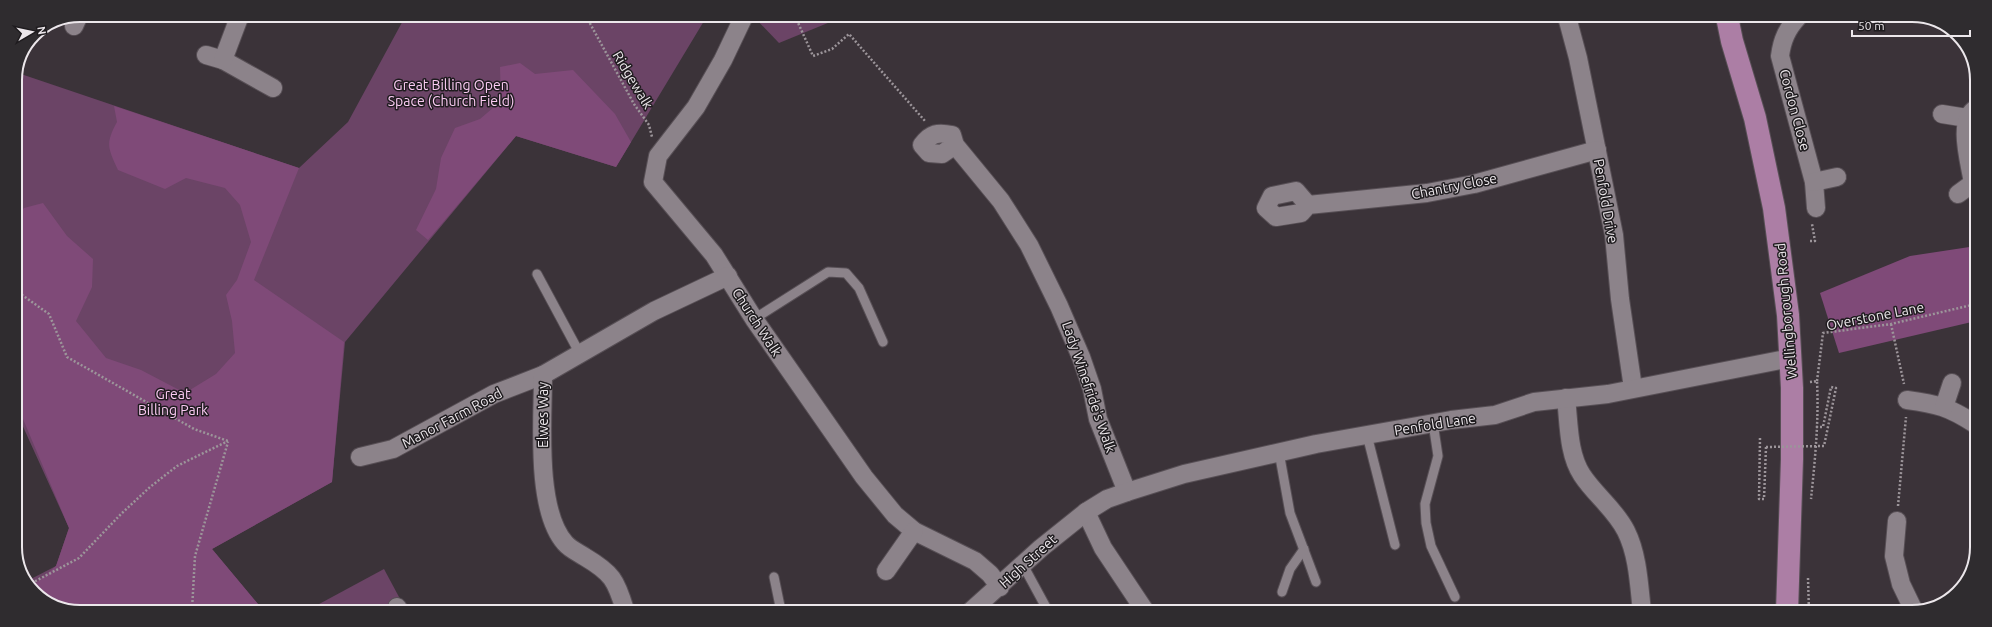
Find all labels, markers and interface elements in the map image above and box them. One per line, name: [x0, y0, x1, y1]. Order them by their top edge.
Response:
north arrow: [12, 12, 52, 52]
scale bar: [1852, 12, 1970, 38]
text: 50 m: [1858, 19, 1885, 32]
text: N: [35, 25, 48, 35]
street label: Ridgewalk: [609, 48, 657, 112]
street label: Cordon Close: [1776, 67, 1814, 153]
park label: Great Billing Open Space (Church Field): [388, 77, 514, 109]
street label: Penfold Drive: [1591, 158, 1621, 244]
street label: Chantry Close: [1410, 170, 1498, 202]
street label: Wellingborough Road: [1772, 242, 1800, 380]
street label: Church Walk: [729, 285, 785, 359]
street label: Overstone Lane: [1825, 299, 1925, 333]
street label: Lady Winefride's Walk: [1059, 319, 1119, 455]
street label: Elwes Way: [535, 382, 551, 448]
street label: Manor Farm Road: [399, 385, 505, 451]
park label: Great Billing Park: [138, 386, 208, 418]
street label: Penfold Lane: [1393, 410, 1477, 438]
street label: High Street: [996, 531, 1060, 591]

